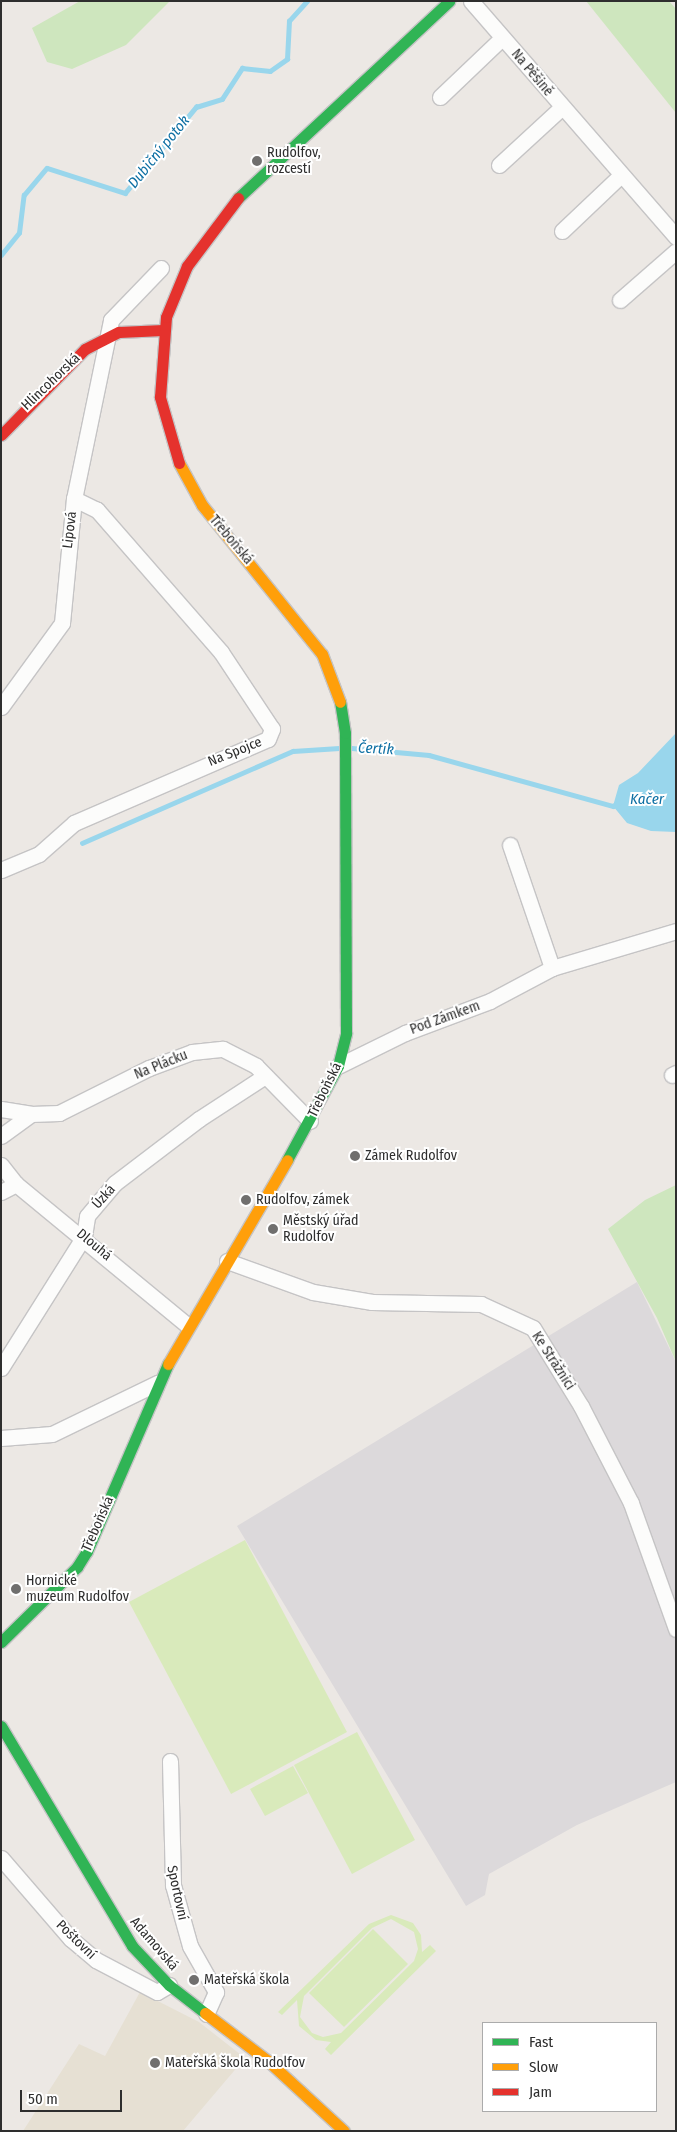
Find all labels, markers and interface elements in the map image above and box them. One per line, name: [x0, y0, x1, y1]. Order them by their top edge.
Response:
street label: Na Pěšině: [507, 46, 557, 100]
water label: Dubičný potok: [124, 112, 194, 192]
place label: Rudolfov, rozcestí: [267, 145, 321, 178]
marker: Rudolfov, rozcestí: [251, 155, 263, 167]
street label: Hlincohorská: [18, 350, 84, 414]
street label: Lipová: [59, 510, 81, 550]
street label: Třeboňská: [206, 512, 256, 568]
street label: Na Spojce: [206, 734, 264, 770]
water label: Čertík: [358, 739, 394, 759]
water label: Kačer: [630, 791, 664, 809]
street label: Pod Zámkem: [408, 998, 482, 1038]
street label: Na Plácku: [132, 1047, 190, 1083]
street label: Třeboňská: [305, 1060, 345, 1120]
place label: Zámek Rudolfov: [365, 1148, 457, 1164]
marker: Zámek Rudolfov: [349, 1150, 361, 1162]
street label: Úzká: [89, 1181, 119, 1213]
place label: Rudolfov, zámek: [256, 1192, 349, 1208]
marker: Rudolfov, zámek: [240, 1194, 252, 1206]
place label: Městský úřad Rudolfov: [283, 1213, 359, 1246]
marker: Městský úřad Rudolfov: [267, 1223, 279, 1235]
street label: Dlouhá: [73, 1225, 115, 1265]
street label: Ke Strážnici: [528, 1329, 578, 1393]
street label: Třeboňská: [78, 1494, 118, 1554]
place label: Hornické muzeum Rudolfov: [26, 1573, 129, 1605]
marker: Hornické muzeum Rudolfov: [10, 1583, 22, 1595]
street label: Sportovní: [163, 1864, 191, 1922]
street label: Adamovská: [126, 1914, 182, 1974]
street label: Poštovní: [53, 1917, 99, 1963]
place label: Mateřská škola: [204, 1972, 289, 1988]
marker: Mateřská škola: [188, 1974, 200, 1986]
legend: [482, 2022, 657, 2112]
text: Fast: [529, 2033, 553, 2051]
place label: Mateřská škola Rudolfov: [165, 2055, 305, 2071]
marker: Mateřská škola Rudolfov: [149, 2057, 161, 2069]
text: Slow: [529, 2058, 558, 2076]
scale bar: [22, 2080, 125, 2112]
text: Jam: [529, 2083, 552, 2101]
text: 50 m: [28, 2090, 58, 2108]

